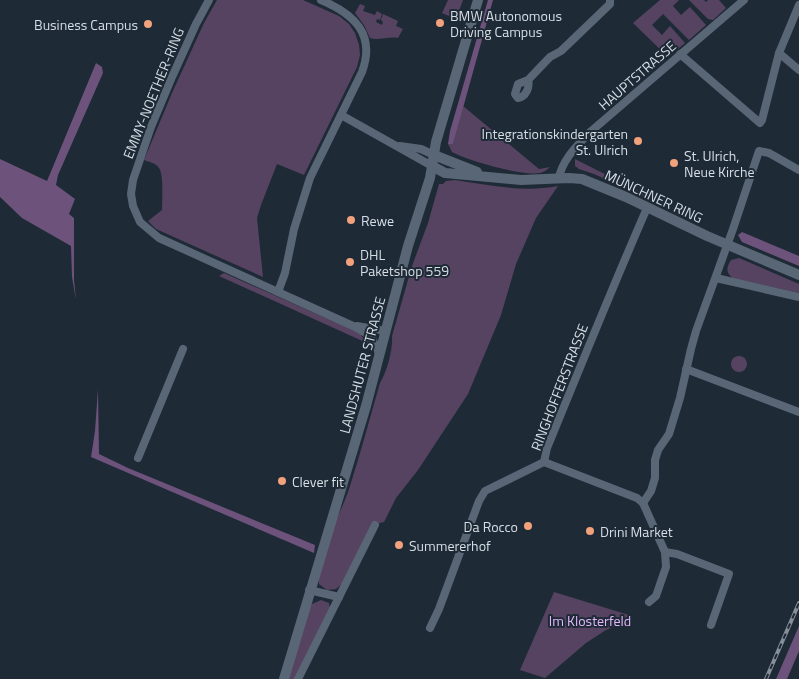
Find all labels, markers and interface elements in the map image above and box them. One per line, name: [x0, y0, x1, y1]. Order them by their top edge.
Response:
place label: BMW Autonomous Driving Campus: [450, 5, 562, 42]
place label: Business Campus: [34, 14, 138, 35]
marker: BMW Autonomous Driving Campus: [434, 17, 446, 29]
marker: Business Campus: [142, 18, 154, 30]
street label: EMMY-NOETHER-RING: [117, 24, 189, 162]
street label: HAUPTSTRASSE: [593, 35, 681, 115]
place label: Integrationskindergarten St. Ulrich: [482, 123, 628, 160]
marker: Integrationskindergarten St. Ulrich: [632, 135, 644, 147]
place label: St. Ulrich, Neue Kirche: [684, 145, 754, 182]
marker: St. Ulrich, Neue Kirche: [668, 157, 680, 169]
street label: MÜNCHNER RING: [601, 164, 707, 228]
place label: Rewe: [361, 210, 394, 231]
marker: Rewe: [345, 214, 357, 226]
place label: DHL Paketshop 559: [360, 244, 449, 281]
marker: DHL Paketshop 559: [344, 256, 356, 268]
street label: LANDSHUTER STRASSE: [334, 294, 390, 436]
street label: RINGHOFFERSTRASSE: [525, 320, 593, 454]
place label: Clever fit: [292, 471, 344, 492]
marker: Clever fit: [276, 475, 288, 487]
place label: Da Rocco: [464, 516, 518, 537]
marker: Da Rocco: [522, 520, 534, 532]
place label: Drini Market: [600, 521, 673, 542]
marker: Drini Market: [584, 525, 596, 537]
place label: Summererhof: [409, 535, 491, 556]
marker: Summererhof: [393, 539, 405, 551]
park label: Im Klosterfeld: [549, 610, 631, 631]

